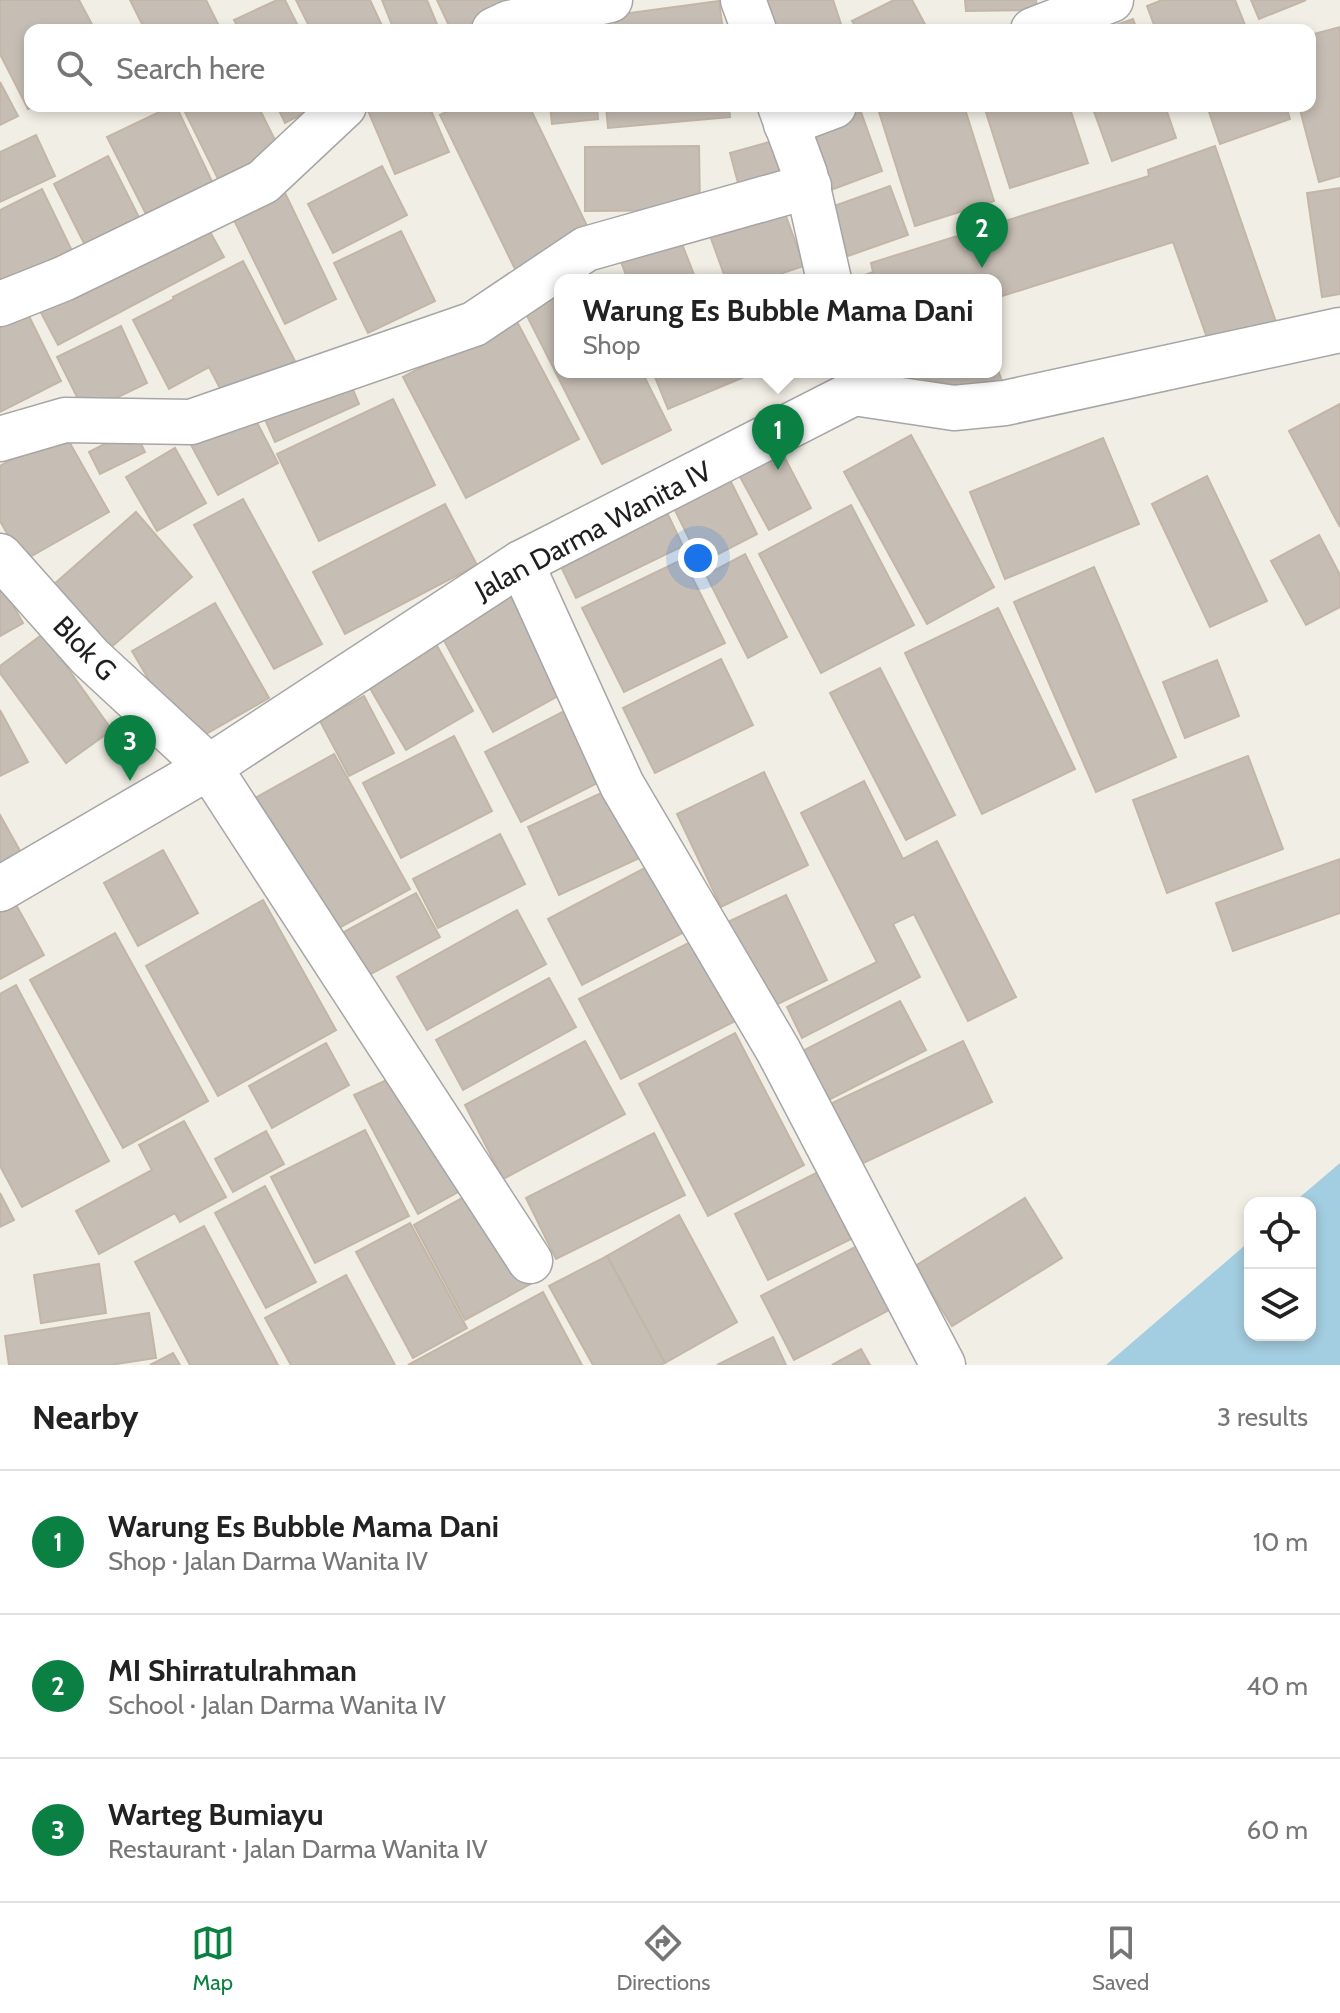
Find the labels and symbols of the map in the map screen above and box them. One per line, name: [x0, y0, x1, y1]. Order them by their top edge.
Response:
pin: 2: [956, 202, 1008, 268]
pin: 1: [752, 404, 804, 470]
street label: Jalan Darma Wanita IV: [468, 453, 717, 607]
your location: [678, 538, 718, 578]
street label: Blok G: [46, 609, 124, 687]
pin: 3: [104, 715, 156, 781]

